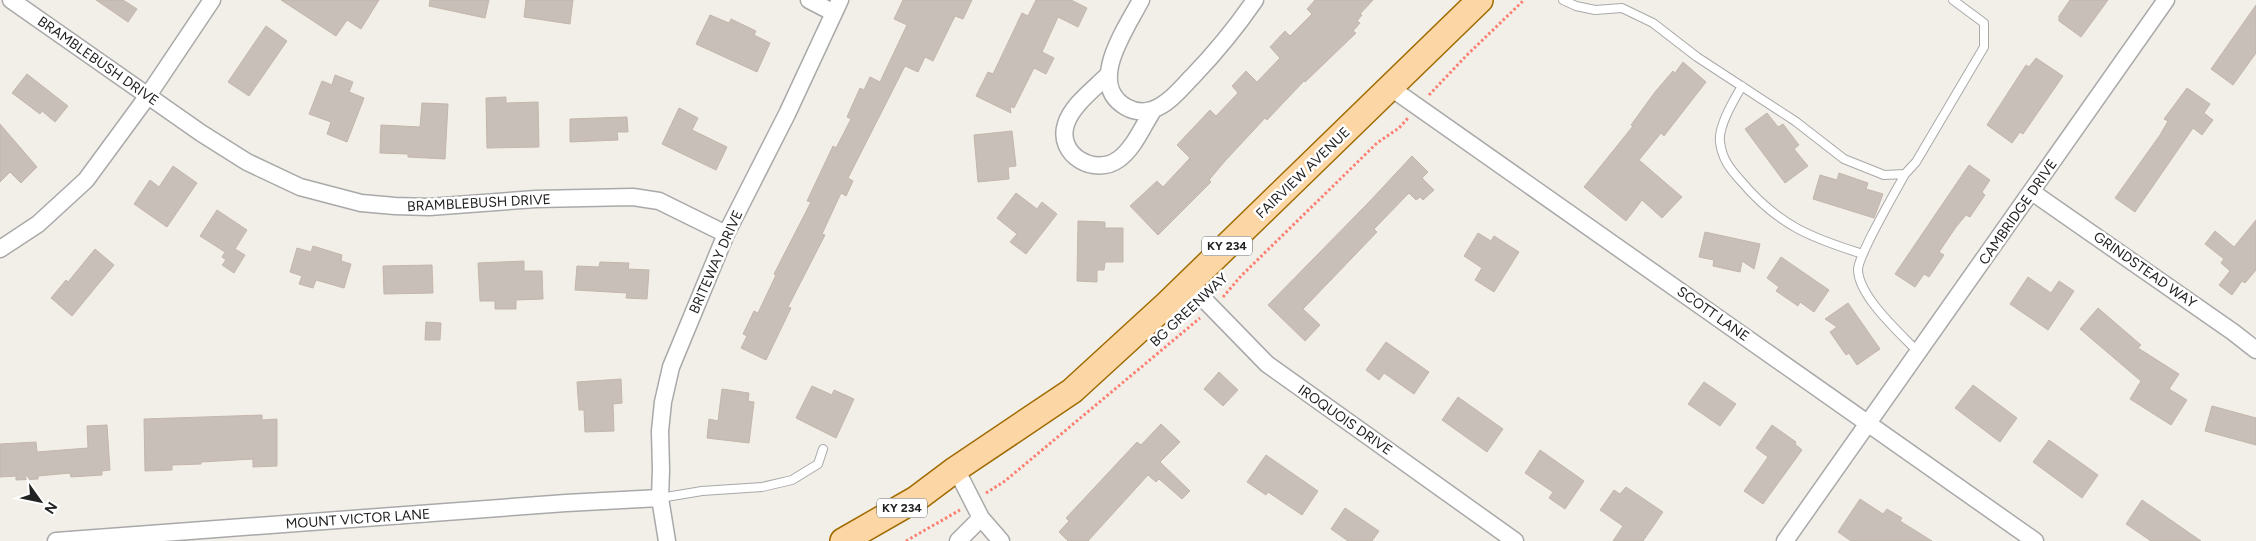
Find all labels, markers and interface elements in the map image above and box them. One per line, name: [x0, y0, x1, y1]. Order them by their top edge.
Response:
street label: BRAMBLEBUSH DRIVE: [34, 13, 162, 109]
street label: FAIRVIEW AVENUE: [1252, 124, 1354, 222]
street label: CAMBRIDGE DRIVE: [1975, 156, 2061, 268]
street label: BRAMBLEBUSH DRIVE: [407, 191, 551, 215]
street label: BRITEWAY DRIVE: [686, 208, 746, 316]
street label: GRINDSTEAD WAY: [2090, 228, 2200, 312]
road number: KY 234: [1202, 237, 1252, 256]
street label: BG GREENWAY: [1147, 269, 1232, 350]
street label: SCOTT LANE: [1674, 283, 1752, 345]
street label: IROQUOIS DRIVE: [1295, 381, 1395, 459]
north arrow: [15, 476, 65, 526]
road number: KY 234: [877, 498, 927, 518]
text: N: [40, 499, 61, 517]
street label: MOUNT VICTOR LANE: [285, 505, 431, 533]

